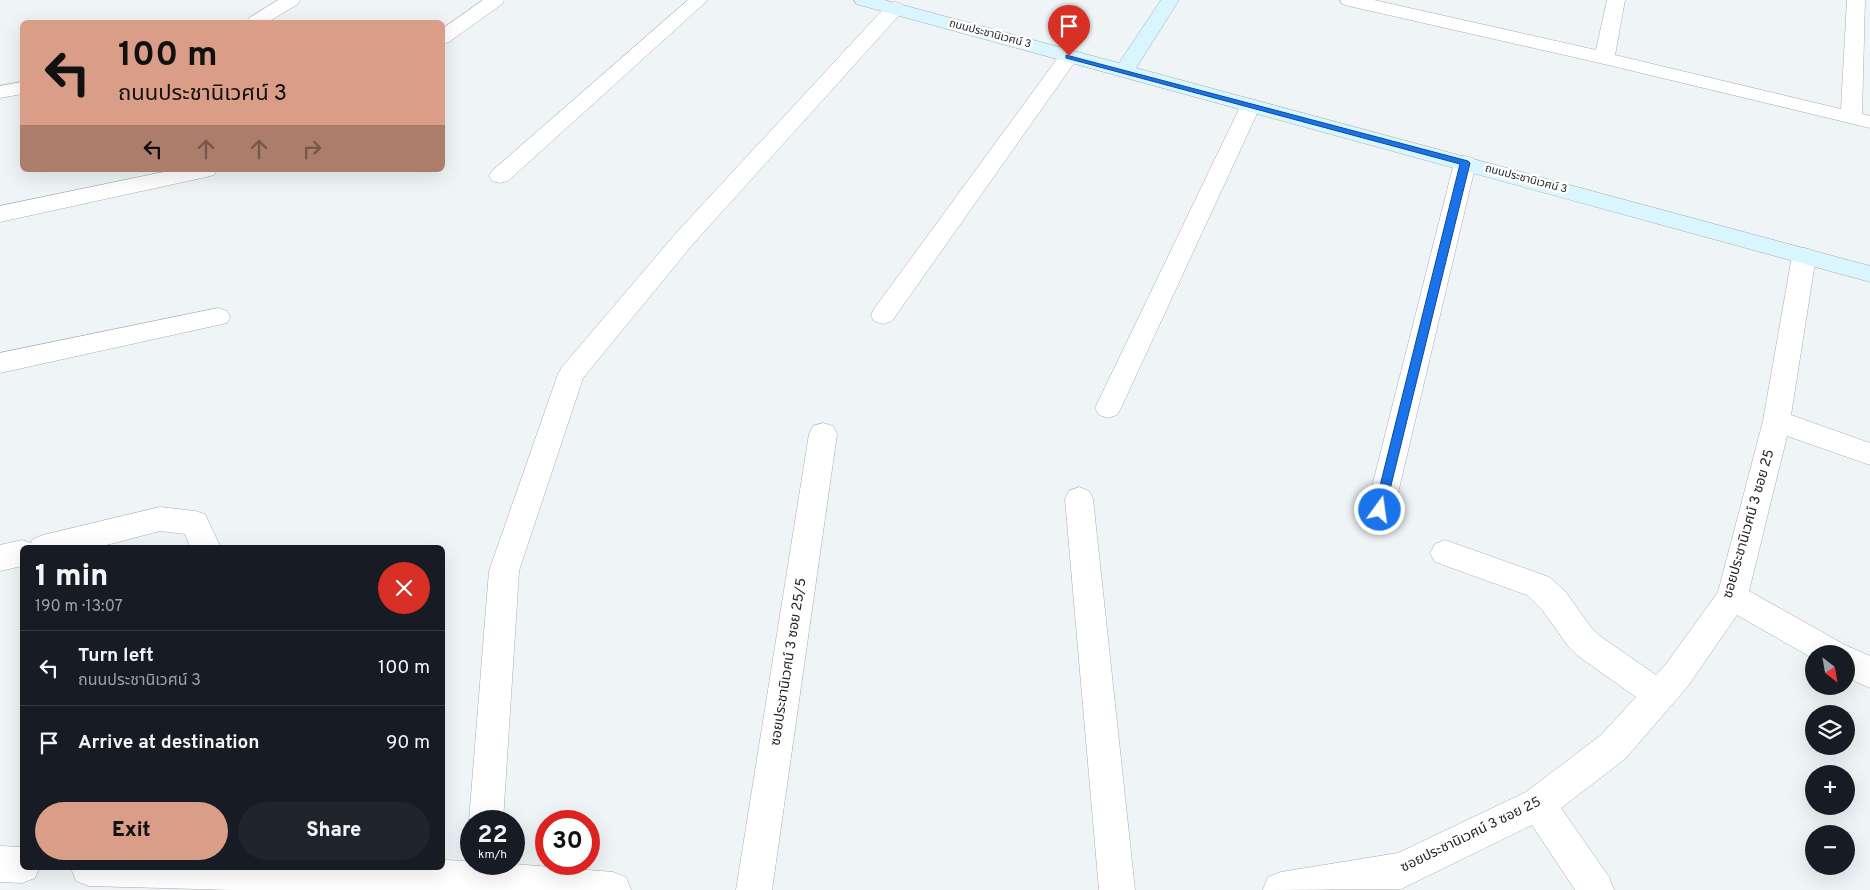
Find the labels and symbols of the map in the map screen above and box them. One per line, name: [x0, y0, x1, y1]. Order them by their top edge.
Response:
pin: [1048, 5, 1090, 56]
street label: ถนนประชานิเวศน์ 3: [947, 16, 1033, 52]
street label: ถนนประชานิเวศน์ 3: [1483, 161, 1569, 197]
street label: ซอยประชานิเวศน์ 3 ซอย 25: [1720, 448, 1778, 600]
position arrow: [1353, 483, 1405, 535]
street label: ซอยประชานิเวศน์ 3 ซอย 25/5: [767, 577, 811, 747]
north arrow: [1805, 645, 1855, 695]
street label: ซอยประชานิเวศน์ 3 ซอย 25: [1398, 794, 1544, 876]
speed limit sign: 30: [535, 810, 600, 875]

